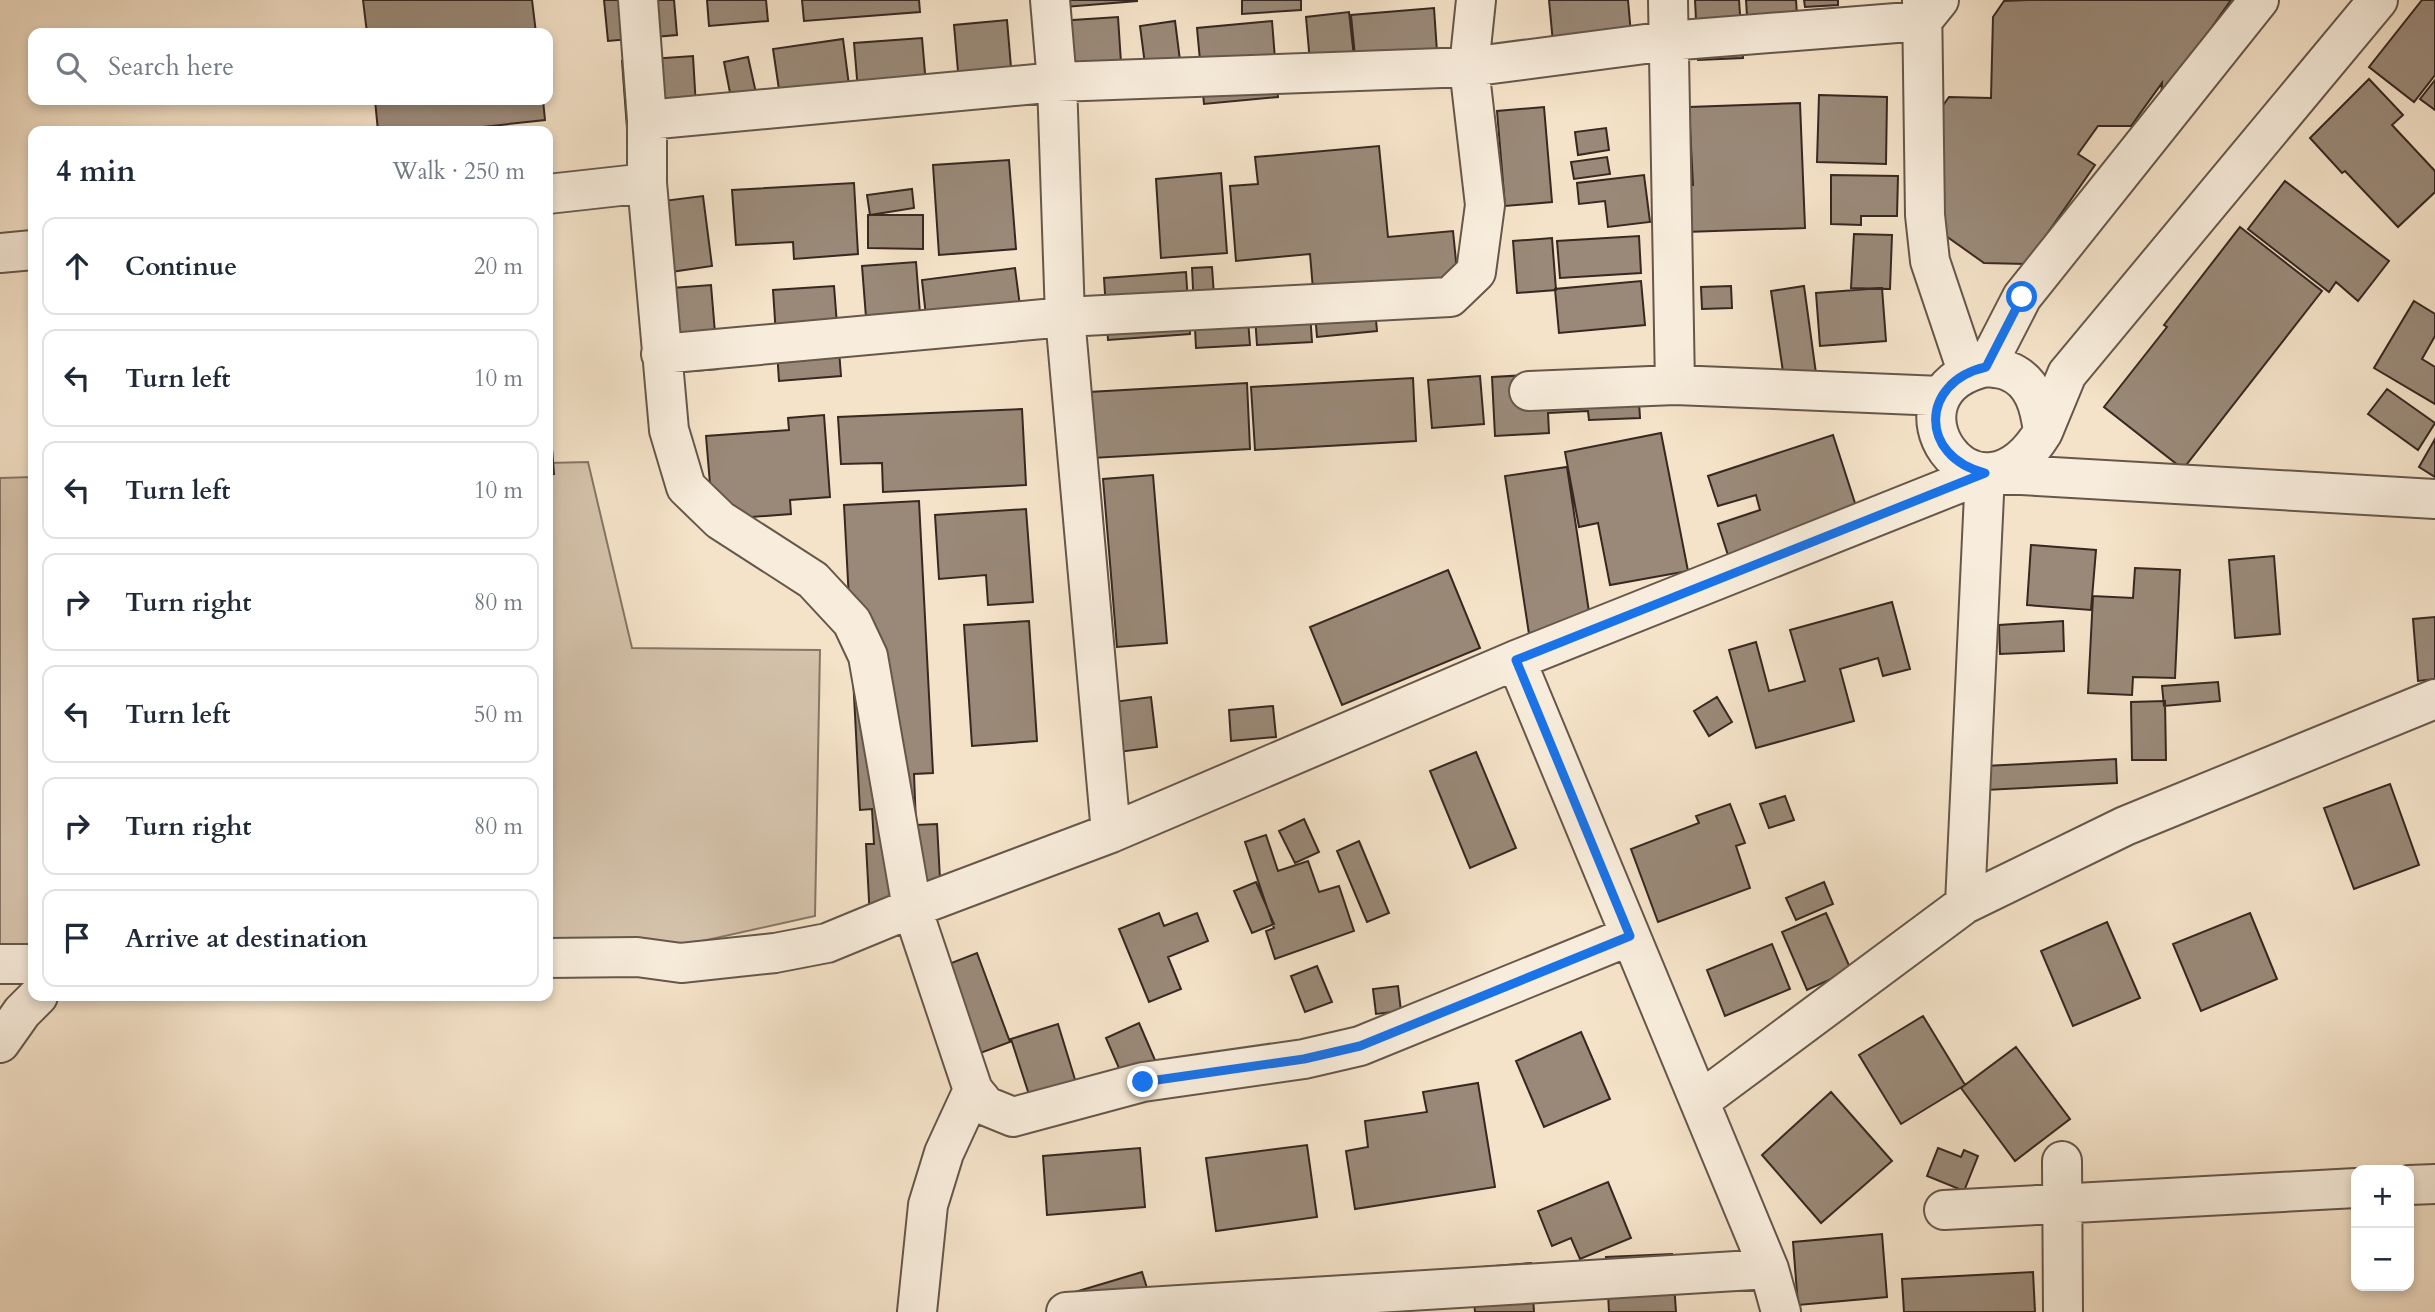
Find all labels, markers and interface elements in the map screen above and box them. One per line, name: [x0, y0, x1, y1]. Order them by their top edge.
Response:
search box: [28, 28, 553, 105]
icon: search: [52, 48, 90, 86]
text: Search here: [108, 49, 234, 84]
text: 4 min: [56, 151, 136, 192]
text: Walk · 250 m: [392, 156, 525, 187]
icon: ahead: [58, 247, 96, 285]
text: Continue: [125, 249, 237, 284]
text: 20 m: [474, 251, 523, 282]
route start: [2006, 281, 2037, 312]
icon: left: [58, 359, 96, 397]
text: Turn left: [125, 361, 230, 396]
text: 10 m: [474, 363, 523, 394]
icon: left: [58, 471, 96, 509]
text: Turn left: [125, 473, 230, 508]
text: 10 m: [474, 475, 523, 506]
icon: right: [58, 583, 96, 621]
text: Turn right: [125, 585, 252, 620]
text: 80 m: [474, 587, 523, 618]
icon: left: [58, 695, 96, 733]
text: Turn left: [125, 697, 230, 732]
text: 50 m: [474, 699, 523, 730]
icon: right: [58, 807, 96, 845]
text: Turn right: [125, 809, 252, 844]
text: 80 m: [474, 811, 523, 842]
icon: arrive: [58, 919, 96, 957]
text: Arrive at destination: [125, 921, 368, 956]
route end: [1127, 1066, 1158, 1097]
map controls: [2351, 1165, 2414, 1291]
button: +: [2351, 1165, 2414, 1228]
button: −: [2351, 1228, 2414, 1291]

